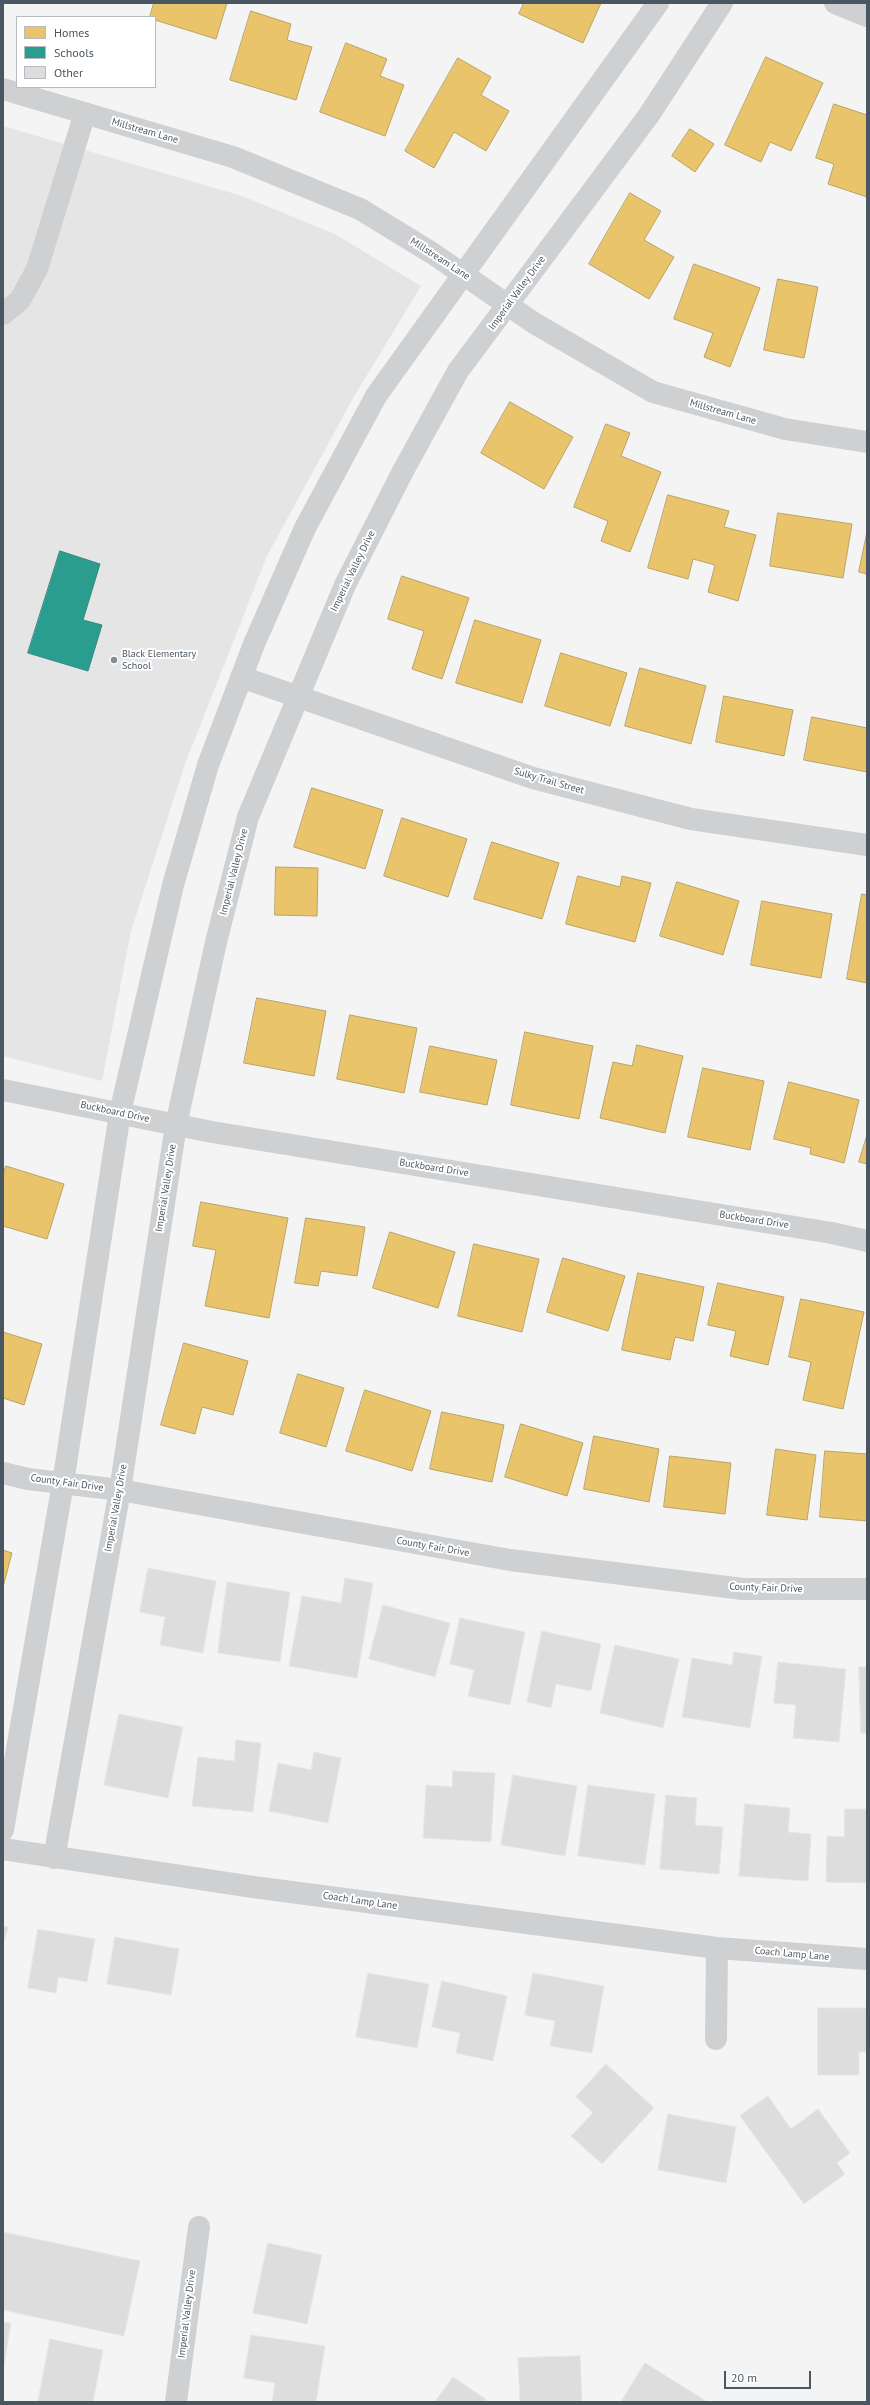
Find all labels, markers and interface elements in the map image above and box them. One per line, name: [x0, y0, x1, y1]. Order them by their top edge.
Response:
legend: [16, 16, 156, 88]
text: Homes: [54, 25, 89, 40]
text: Schools: [54, 45, 94, 60]
text: Other: [54, 65, 83, 80]
street label: Millstream Lane: [110, 116, 180, 146]
street label: Millstream Lane: [408, 235, 472, 283]
street label: Imperial Valley Drive: [486, 254, 548, 332]
street label: Millstream Lane: [688, 397, 758, 427]
street label: Imperial Valley Drive: [328, 528, 378, 614]
place label: Black Elementary School: [122, 648, 196, 672]
marker: Black Elementary School: [109, 655, 119, 665]
street label: Sulky Trail Street: [513, 765, 585, 797]
street label: Imperial Valley Drive: [217, 828, 251, 916]
street label: Buckboard Drive: [79, 1099, 151, 1125]
street label: Imperial Valley Drive: [153, 1143, 179, 1233]
street label: Buckboard Drive: [398, 1157, 470, 1179]
street label: Buckboard Drive: [718, 1209, 790, 1231]
street label: Imperial Valley Drive: [102, 1463, 130, 1553]
street label: County Fair Drive: [30, 1472, 104, 1494]
street label: County Fair Drive: [396, 1535, 470, 1559]
street label: County Fair Drive: [729, 1581, 803, 1595]
street label: Coach Lamp Lane: [322, 1890, 398, 1912]
street label: Coach Lamp Lane: [754, 1945, 830, 1963]
street label: Imperial Valley Drive: [176, 2269, 198, 2359]
scale bar: [726, 2363, 813, 2389]
text: 20 m: [731, 2370, 757, 2385]

